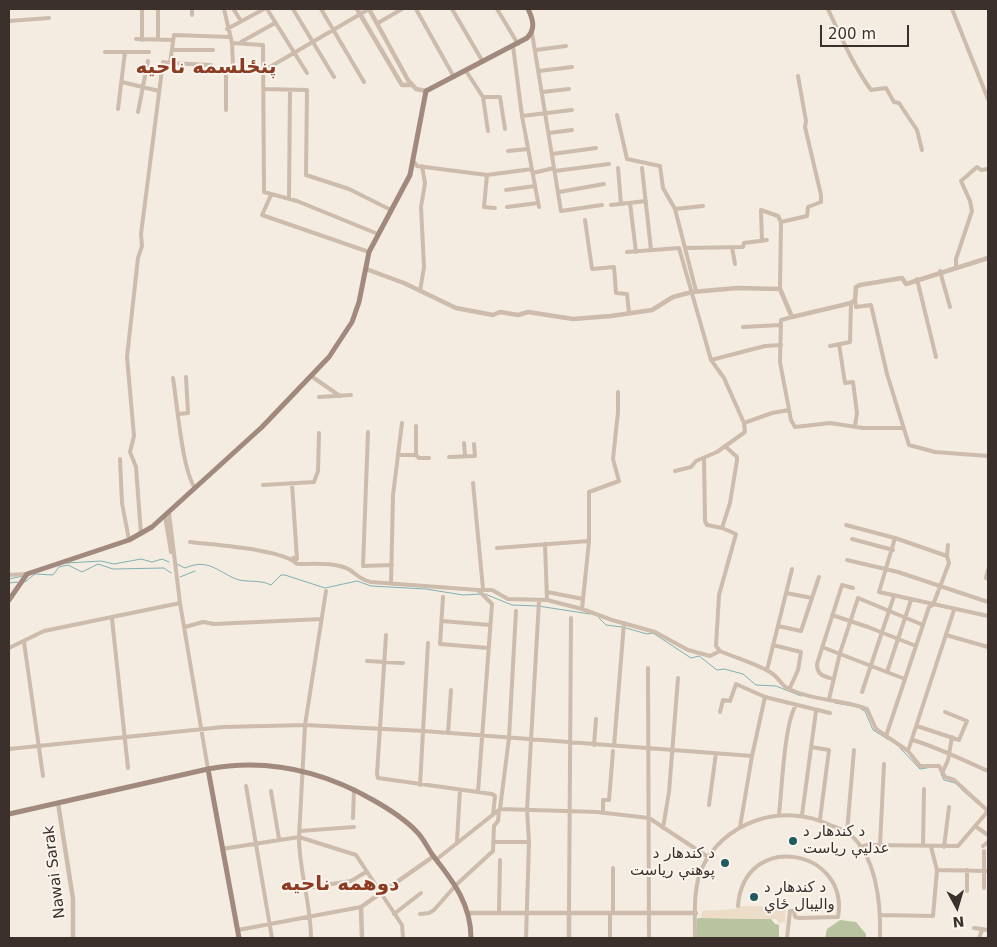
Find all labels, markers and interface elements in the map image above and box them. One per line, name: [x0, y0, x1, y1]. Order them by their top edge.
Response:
scale bar: [822, 15, 911, 47]
text: 200 m: [828, 25, 876, 43]
district label: پنځلسمه ناحیه: [136, 56, 276, 80]
place label: د کندهار د عدلیې رياست: [803, 823, 889, 858]
street label: Nawai Sarak: [40, 824, 70, 920]
marker: د کندهار د عدلیې رياست: [787, 835, 799, 847]
place label: د کندهار د پوهنې رياست: [630, 845, 715, 880]
marker: د کندهار د پوهنې رياست: [719, 857, 731, 869]
district label: دوهمه ناحیه: [281, 873, 399, 897]
place label: د کندهار د واليبال ځاي: [764, 879, 835, 914]
north arrow: [932, 882, 982, 932]
marker: د کندهار د واليبال ځاي: [748, 891, 760, 903]
text: N: [952, 913, 965, 930]

